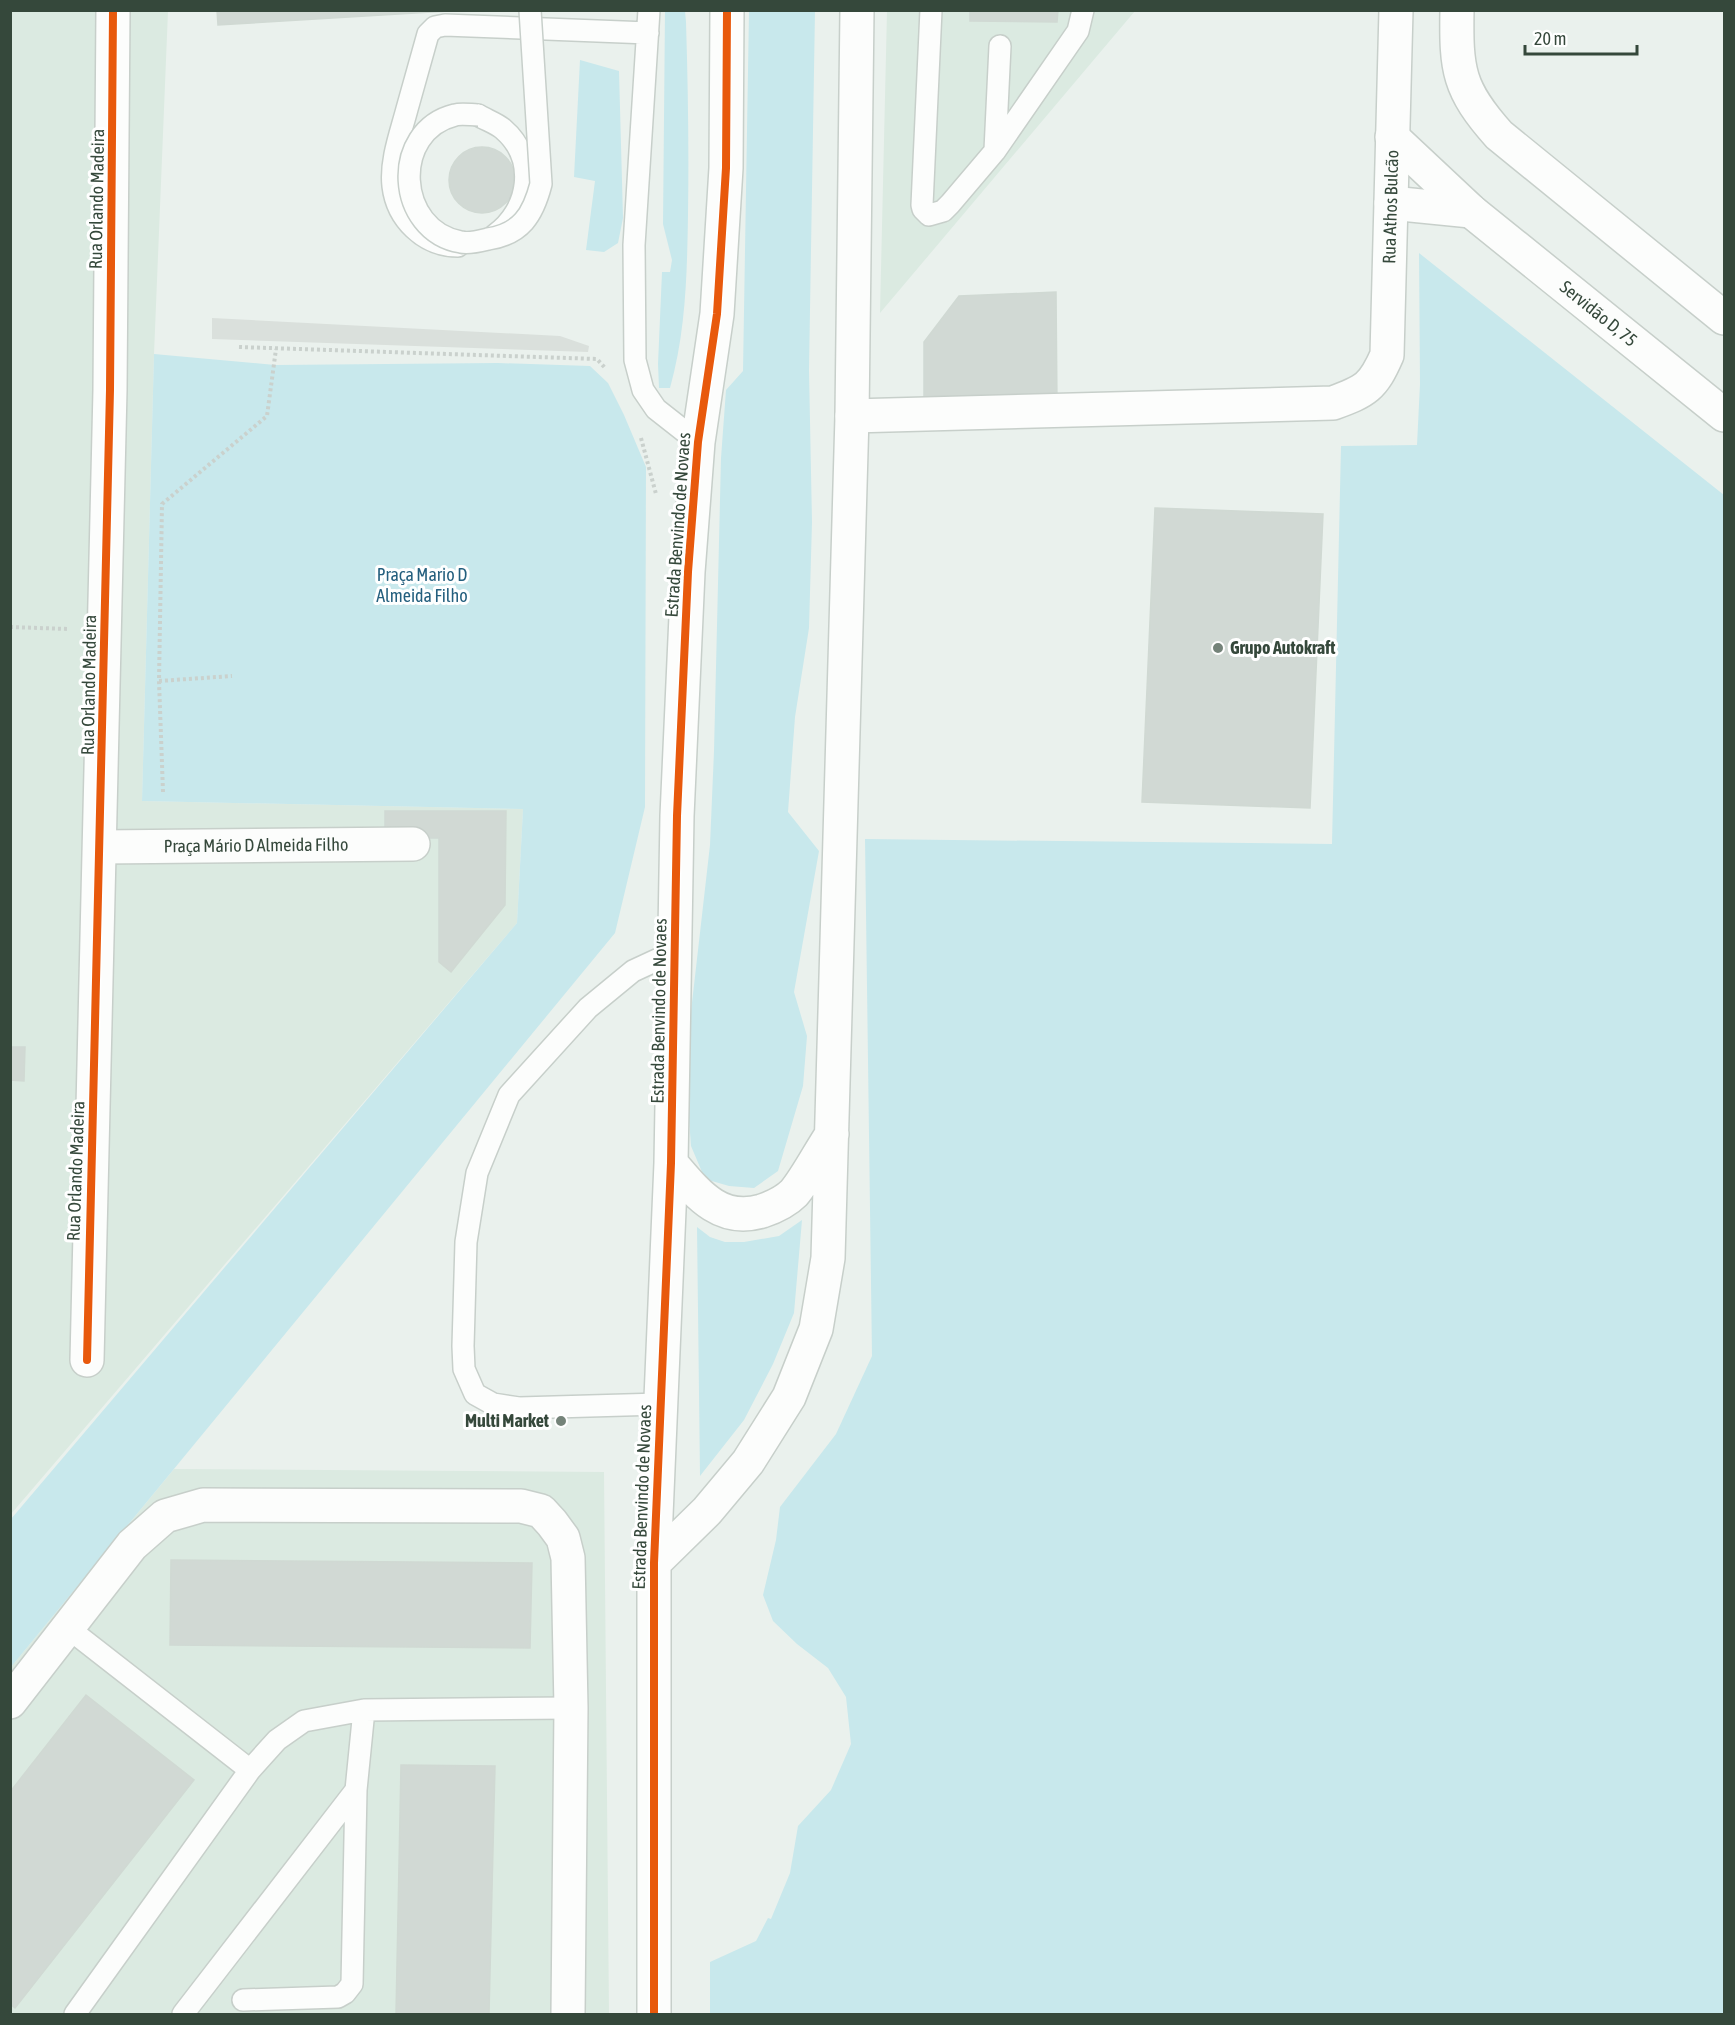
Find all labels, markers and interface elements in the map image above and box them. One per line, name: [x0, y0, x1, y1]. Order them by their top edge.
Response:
scale bar: [1525, 18, 1638, 56]
text: 20 m: [1534, 28, 1566, 49]
street label: Rua Orlando Madeira: [85, 129, 108, 269]
street label: Rua Athos Bulcão: [1378, 150, 1402, 264]
street label: Servidão D, 75: [1556, 276, 1642, 351]
street label: Estrada Benvindo de Novaes: [661, 432, 694, 618]
park label: Praça Mario D Almeida Filho: [376, 564, 468, 606]
street label: Rua Orlando Madeira: [77, 615, 100, 755]
place label: Grupo Autokraft: [1230, 637, 1336, 658]
marker: Grupo Autokraft: [1211, 641, 1225, 655]
street label: Praça Mário D Almeida Filho: [164, 834, 348, 856]
street label: Estrada Benvindo de Novaes: [646, 918, 671, 1104]
street label: Rua Orlando Madeira: [63, 1101, 88, 1241]
street label: Estrada Benvindo de Novaes: [628, 1404, 655, 1590]
place label: Multi Market: [465, 1410, 550, 1431]
marker: Multi Market: [554, 1414, 568, 1428]

